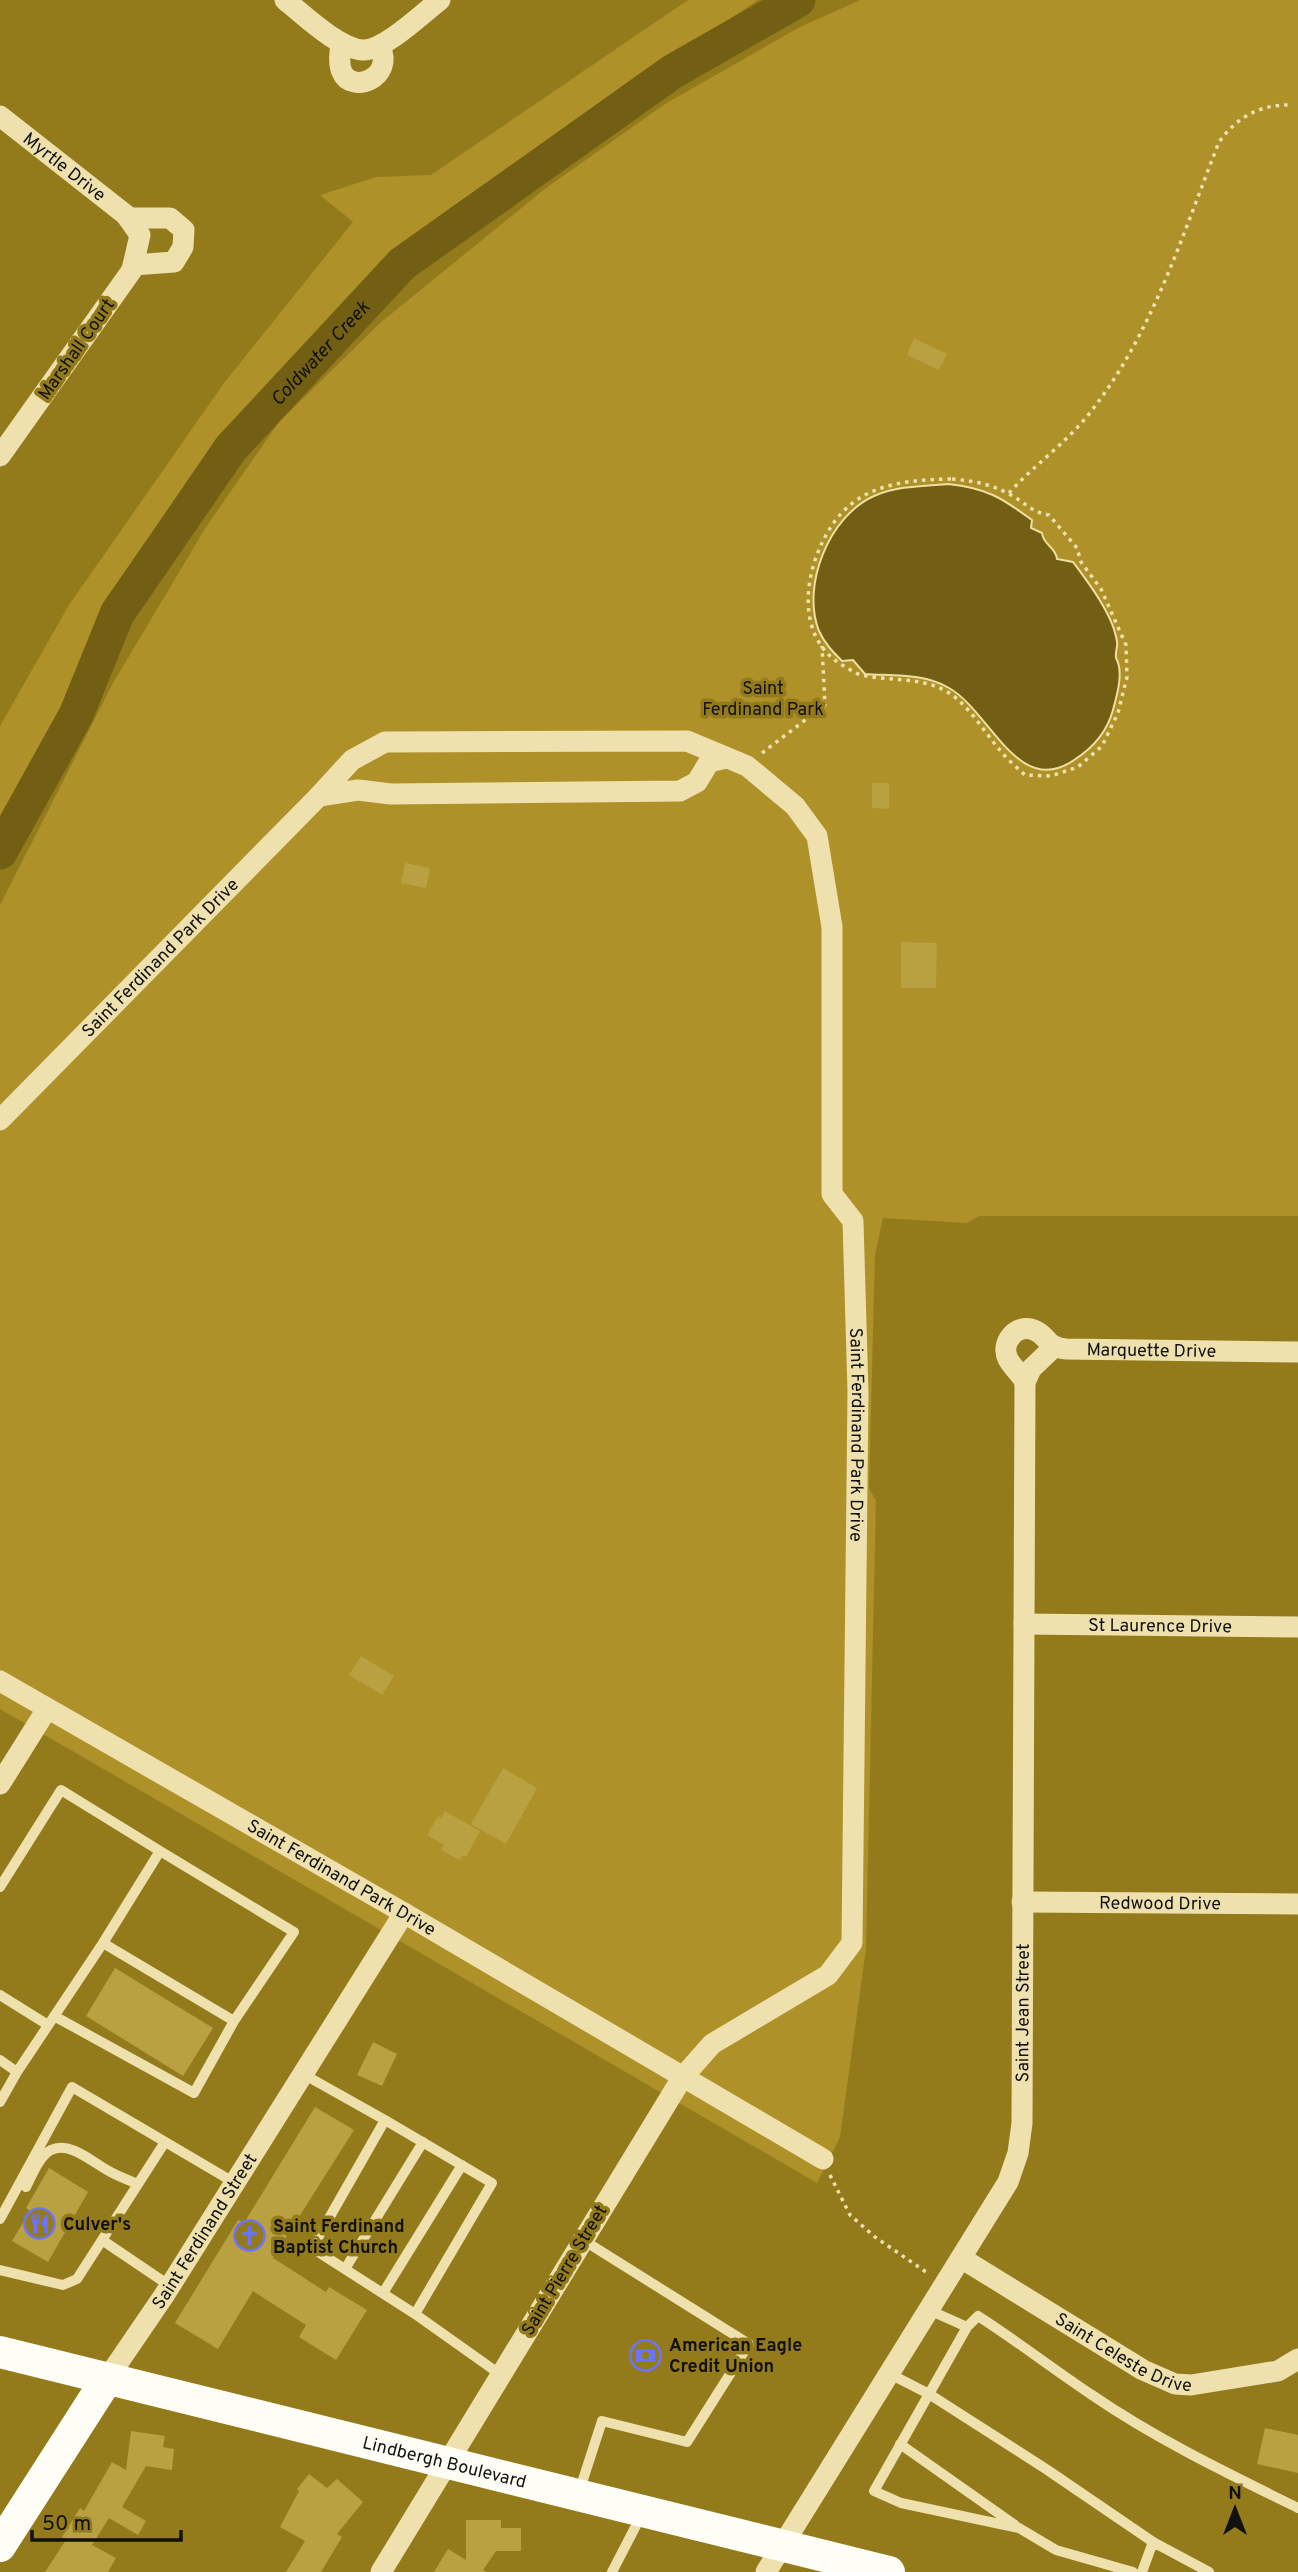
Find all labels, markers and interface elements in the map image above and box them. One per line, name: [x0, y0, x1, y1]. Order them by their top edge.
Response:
street label: Myrtle Drive: [17, 128, 110, 208]
street label: Marshall Court: [34, 295, 121, 405]
water label: Coldwater Creek: [266, 296, 376, 412]
park label: Saint Ferdinand Park: [702, 678, 824, 722]
street label: Saint Ferdinand Park Drive: [78, 874, 244, 1043]
street label: Saint Ferdinand Park Drive: [843, 1327, 868, 1542]
street label: Marquette Drive: [1086, 1339, 1216, 1364]
street label: St Laurence Drive: [1088, 1615, 1232, 1639]
street label: Saint Ferdinand Park Drive: [242, 1815, 440, 1942]
street label: Redwood Drive: [1099, 1893, 1221, 1916]
street label: Saint Jean Street: [1012, 1943, 1036, 2082]
street label: Saint Ferdinand Street: [148, 2150, 263, 2314]
street label: Saint Pierre Street: [517, 2201, 613, 2340]
restaurant icon: Culver's: [23, 2207, 57, 2241]
place label: Culver's: [63, 2214, 131, 2237]
place label: Saint Ferdinand Baptist Church: [273, 2216, 405, 2260]
church icon: Saint Ferdinand Baptist Church: [233, 2219, 267, 2253]
street label: Saint Celeste Drive: [1050, 2308, 1192, 2398]
place label: American Eagle Credit Union: [669, 2335, 802, 2379]
bank icon: American Eagle Credit Union: [629, 2338, 663, 2372]
street label: Lindbergh Boulevard: [360, 2432, 529, 2495]
north arrow: [1200, 2474, 1270, 2544]
text: N: [1228, 2482, 1242, 2506]
scale bar: [32, 2498, 180, 2542]
text: 50 m: [42, 2511, 91, 2538]

